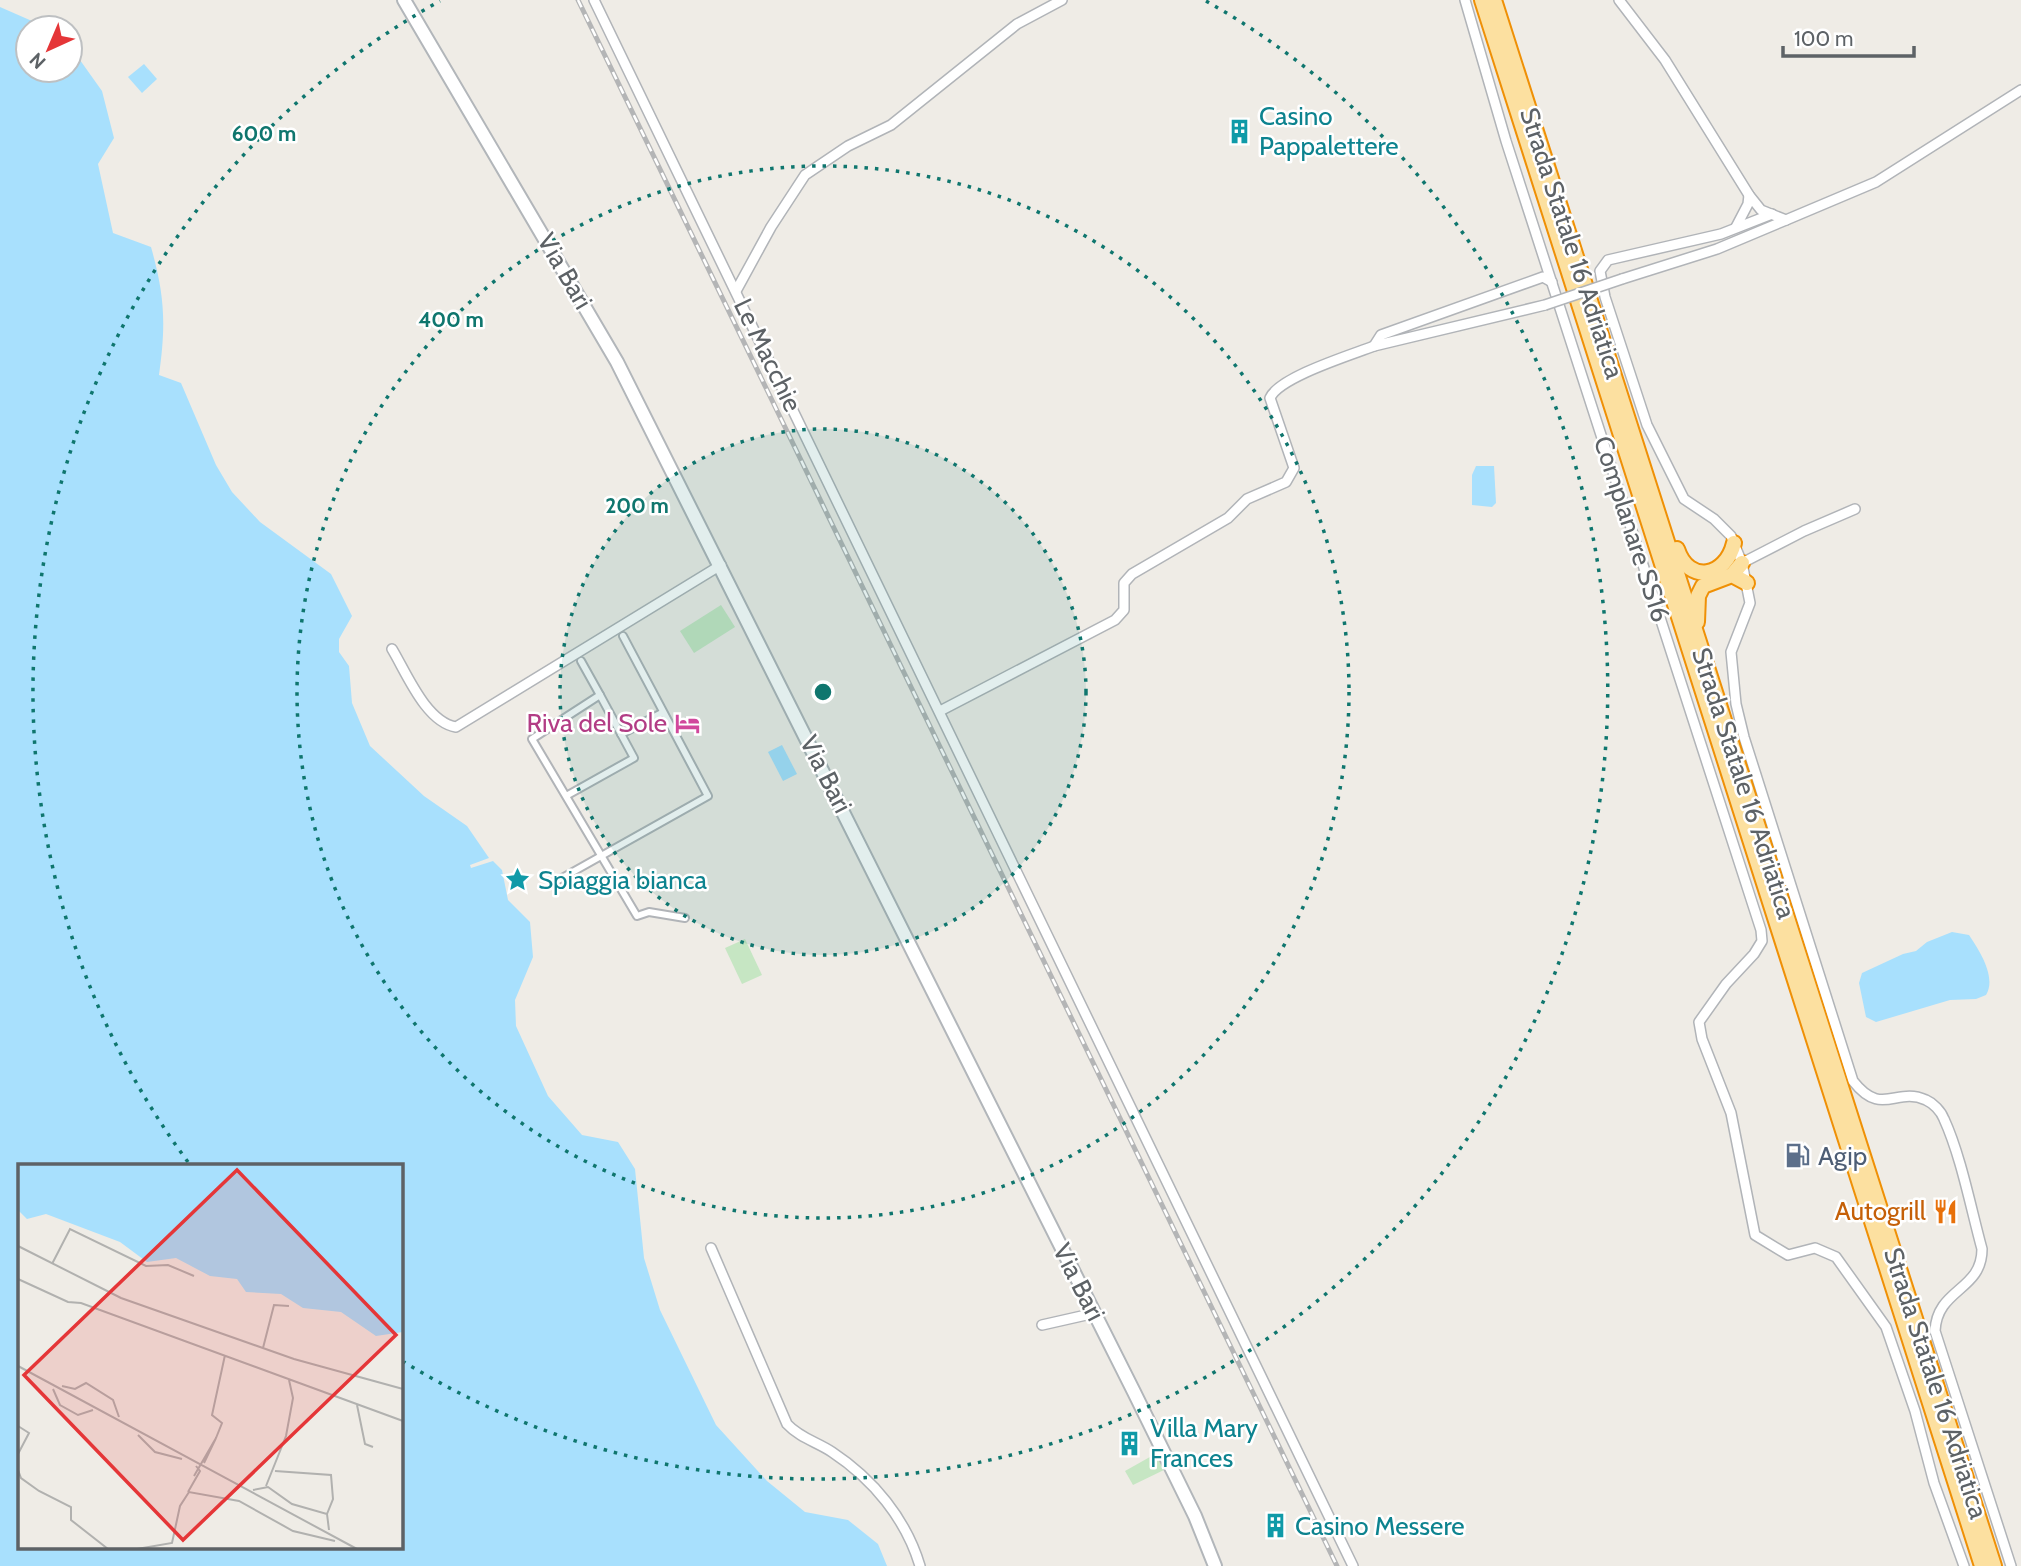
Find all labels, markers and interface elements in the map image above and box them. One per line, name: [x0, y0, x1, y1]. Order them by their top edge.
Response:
north arrow: [14, 14, 84, 84]
scale bar: [1783, 14, 1914, 58]
text: 100 m: [1794, 26, 1853, 51]
text: N: [25, 48, 50, 74]
place label: Casino Pappalettere: [1259, 100, 1399, 162]
street label: Strada Statale 16 Adriatica: [1513, 104, 1631, 383]
building icon: Casino Pappalettere: [1225, 117, 1253, 145]
text: 600 m: [232, 121, 296, 146]
street label: Via Bari: [530, 227, 600, 315]
street label: Le Macchie: [727, 293, 809, 417]
text: 400 m: [418, 307, 484, 332]
street label: Complanare SS16: [1587, 432, 1677, 626]
text: 200 m: [605, 493, 669, 518]
street label: Strada Statale 16 Adriatica: [1685, 644, 1803, 923]
centre of rings: [811, 680, 835, 704]
place label: Riva del Sole: [526, 707, 667, 739]
hotel icon: Riva del Sole: [673, 709, 701, 737]
street label: Via Bari: [793, 730, 859, 818]
place label: Spiaggia bianca: [538, 864, 707, 896]
place icon: Spiaggia bianca: [504, 866, 532, 894]
place label: Agip: [1818, 1140, 1867, 1172]
fuel station icon: Agip: [1784, 1142, 1812, 1170]
inset map: [18, 1164, 402, 1548]
place label: Autogrill: [1835, 1195, 1926, 1227]
restaurant icon: Autogrill: [1932, 1197, 1960, 1225]
street label: Via Bari: [1046, 1238, 1112, 1326]
street label: Strada Statale 16 Adriatica: [1877, 1244, 1995, 1523]
place label: Villa Mary Frances: [1150, 1412, 1258, 1474]
building icon: Villa Mary Frances: [1116, 1429, 1144, 1457]
place label: Casino Messere: [1295, 1510, 1465, 1542]
building icon: Casino Messere: [1261, 1512, 1289, 1540]

